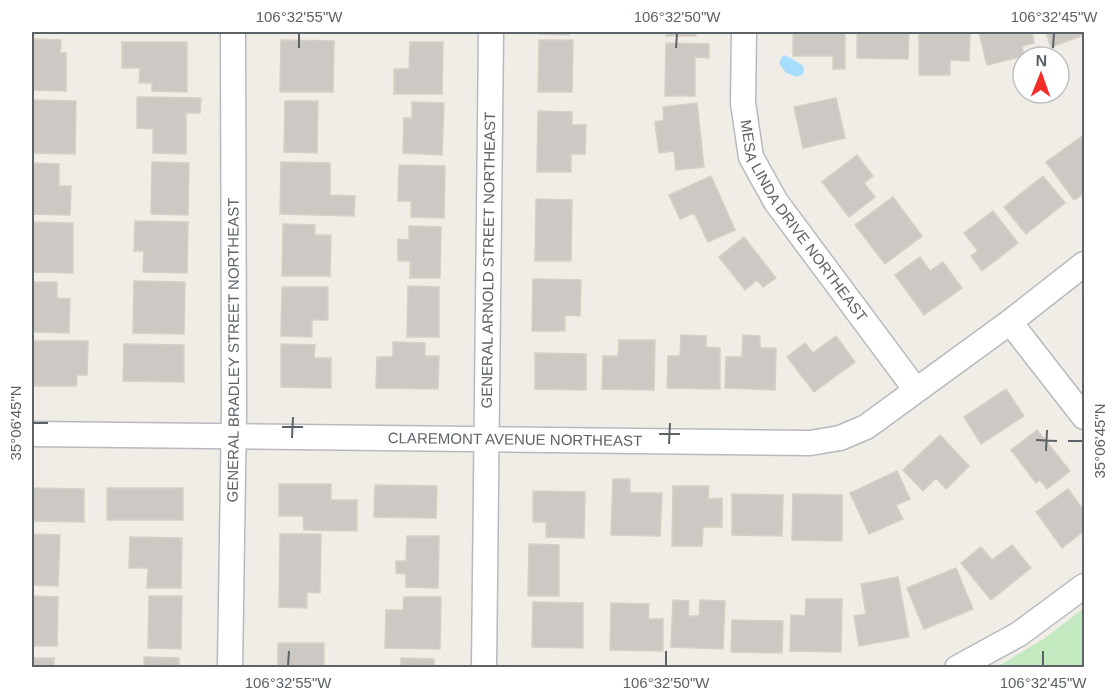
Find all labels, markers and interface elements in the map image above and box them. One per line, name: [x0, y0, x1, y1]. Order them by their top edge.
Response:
text: 106°32'55"W: [256, 8, 343, 25]
text: 106°32'50"W: [634, 8, 721, 25]
text: 106°32'45"W: [1011, 8, 1098, 25]
north arrow: [1011, 45, 1071, 105]
text: N: [1035, 52, 1047, 69]
street label: GENERAL ARNOLD STREET NORTHEAST: [478, 112, 498, 408]
street label: MESA LINDA DRIVE NORTHEAST: [738, 119, 871, 325]
street label: GENERAL BRADLEY STREET NORTHEAST: [224, 198, 242, 503]
text: 35°06'45"N: [7, 385, 24, 461]
text: 35°06'45"N: [1091, 403, 1108, 479]
street label: CLAREMONT AVENUE NORTHEAST: [388, 429, 642, 449]
text: 106°32'55"W: [245, 674, 332, 691]
text: 106°32'50"W: [623, 674, 710, 691]
text: 106°32'45"W: [1000, 674, 1087, 691]

